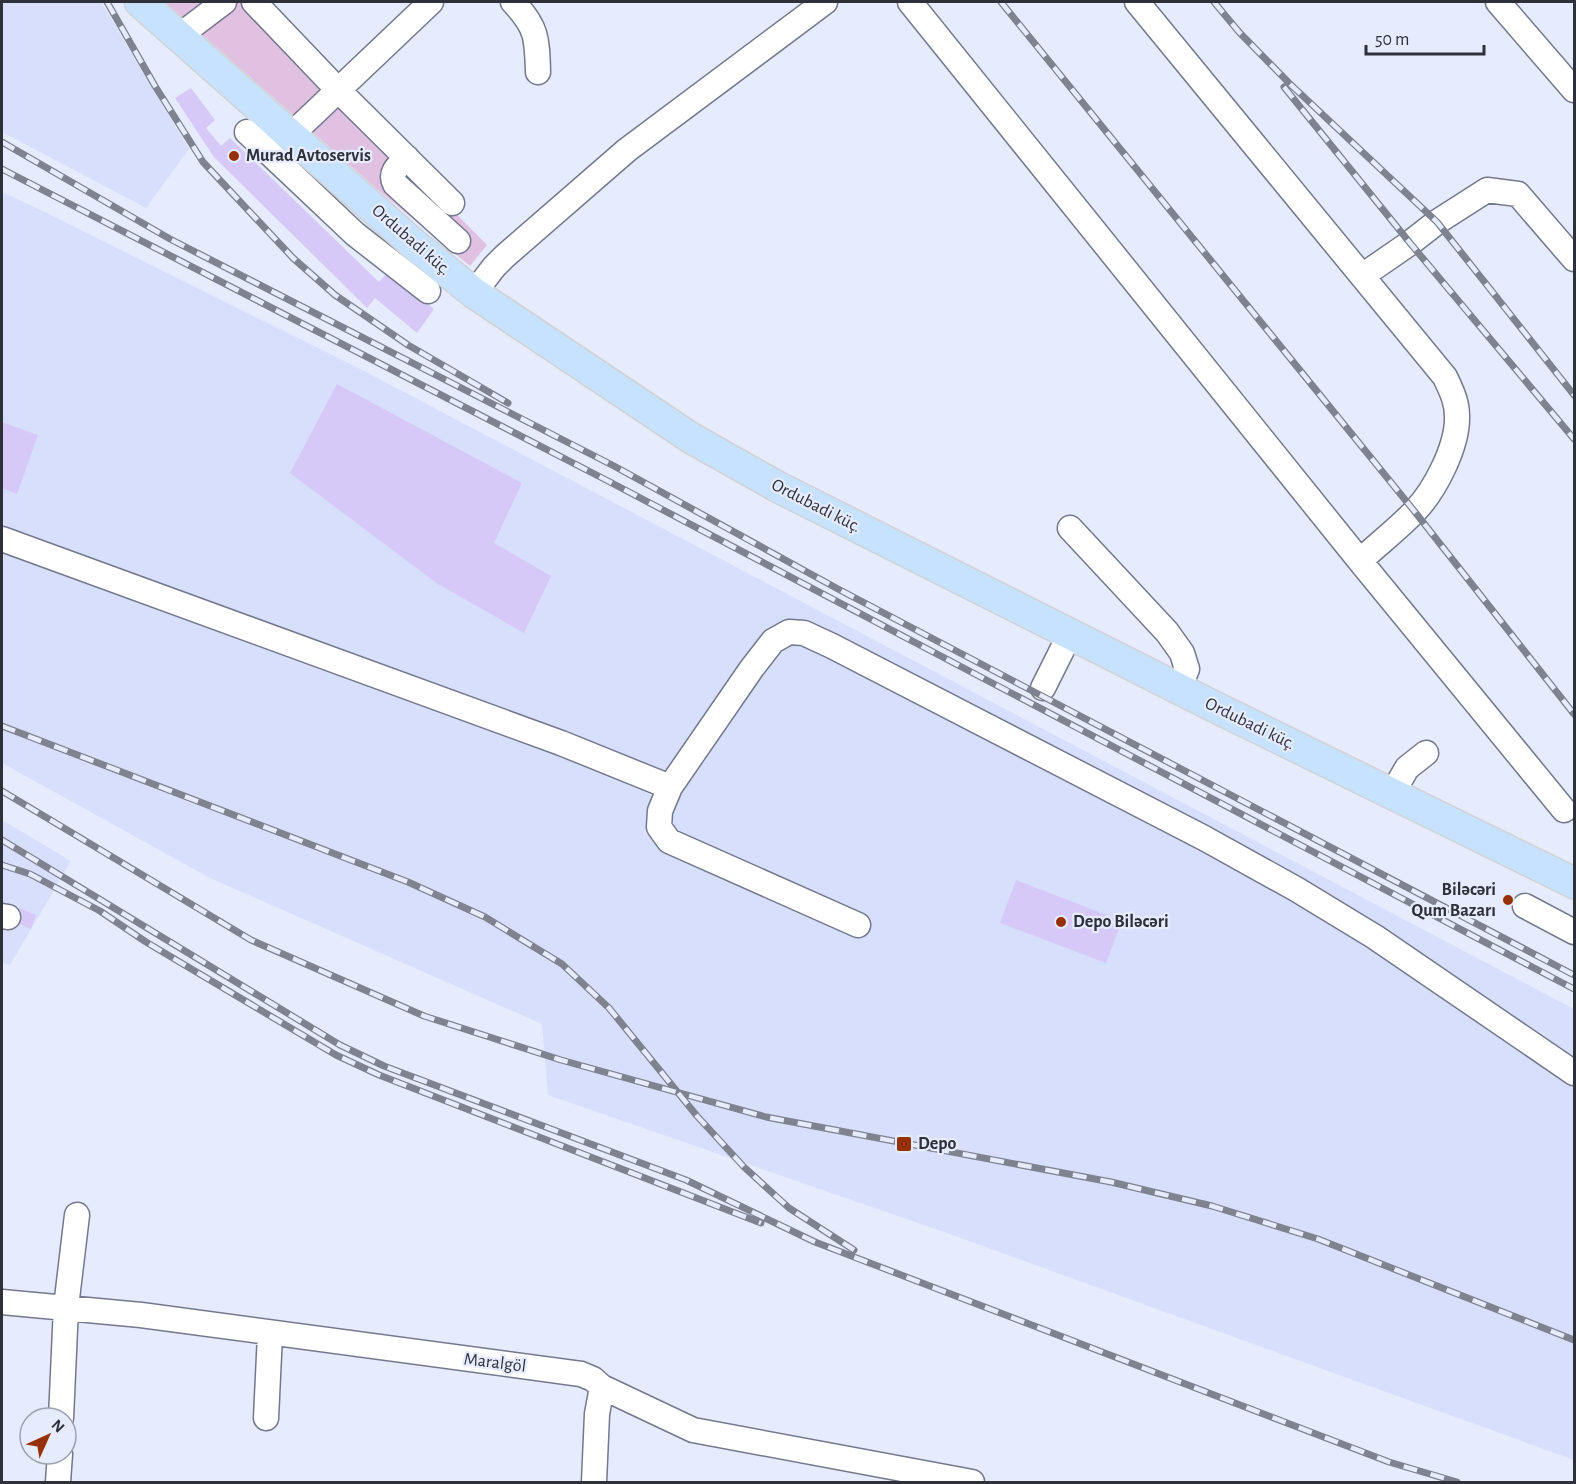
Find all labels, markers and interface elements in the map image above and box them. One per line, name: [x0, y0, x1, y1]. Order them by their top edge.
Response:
scale bar: [1366, 18, 1484, 56]
text: 50 m: [1375, 31, 1409, 49]
place label: Murad Avtoservis: [246, 147, 371, 165]
marker: Murad Avtoservis: [227, 149, 241, 163]
street label: Ordubadi küç.: [368, 201, 454, 279]
street label: Ordubadi küç.: [768, 476, 864, 536]
street label: Ordubadi küç.: [1202, 694, 1298, 754]
place label: Biləcəri Qum Bazarı: [1412, 881, 1496, 920]
marker: Biləcəri Qum Bazarı: [1501, 893, 1515, 907]
place label: Depo Biləcəri: [1073, 913, 1169, 931]
marker: Depo Biləcəri: [1054, 915, 1068, 929]
marker: Depo: [895, 1135, 913, 1153]
place label: Depo: [918, 1135, 957, 1153]
street label: Maralgöl: [463, 1350, 527, 1376]
north arrow: [18, 1406, 78, 1466]
text: N: [48, 1417, 67, 1436]

